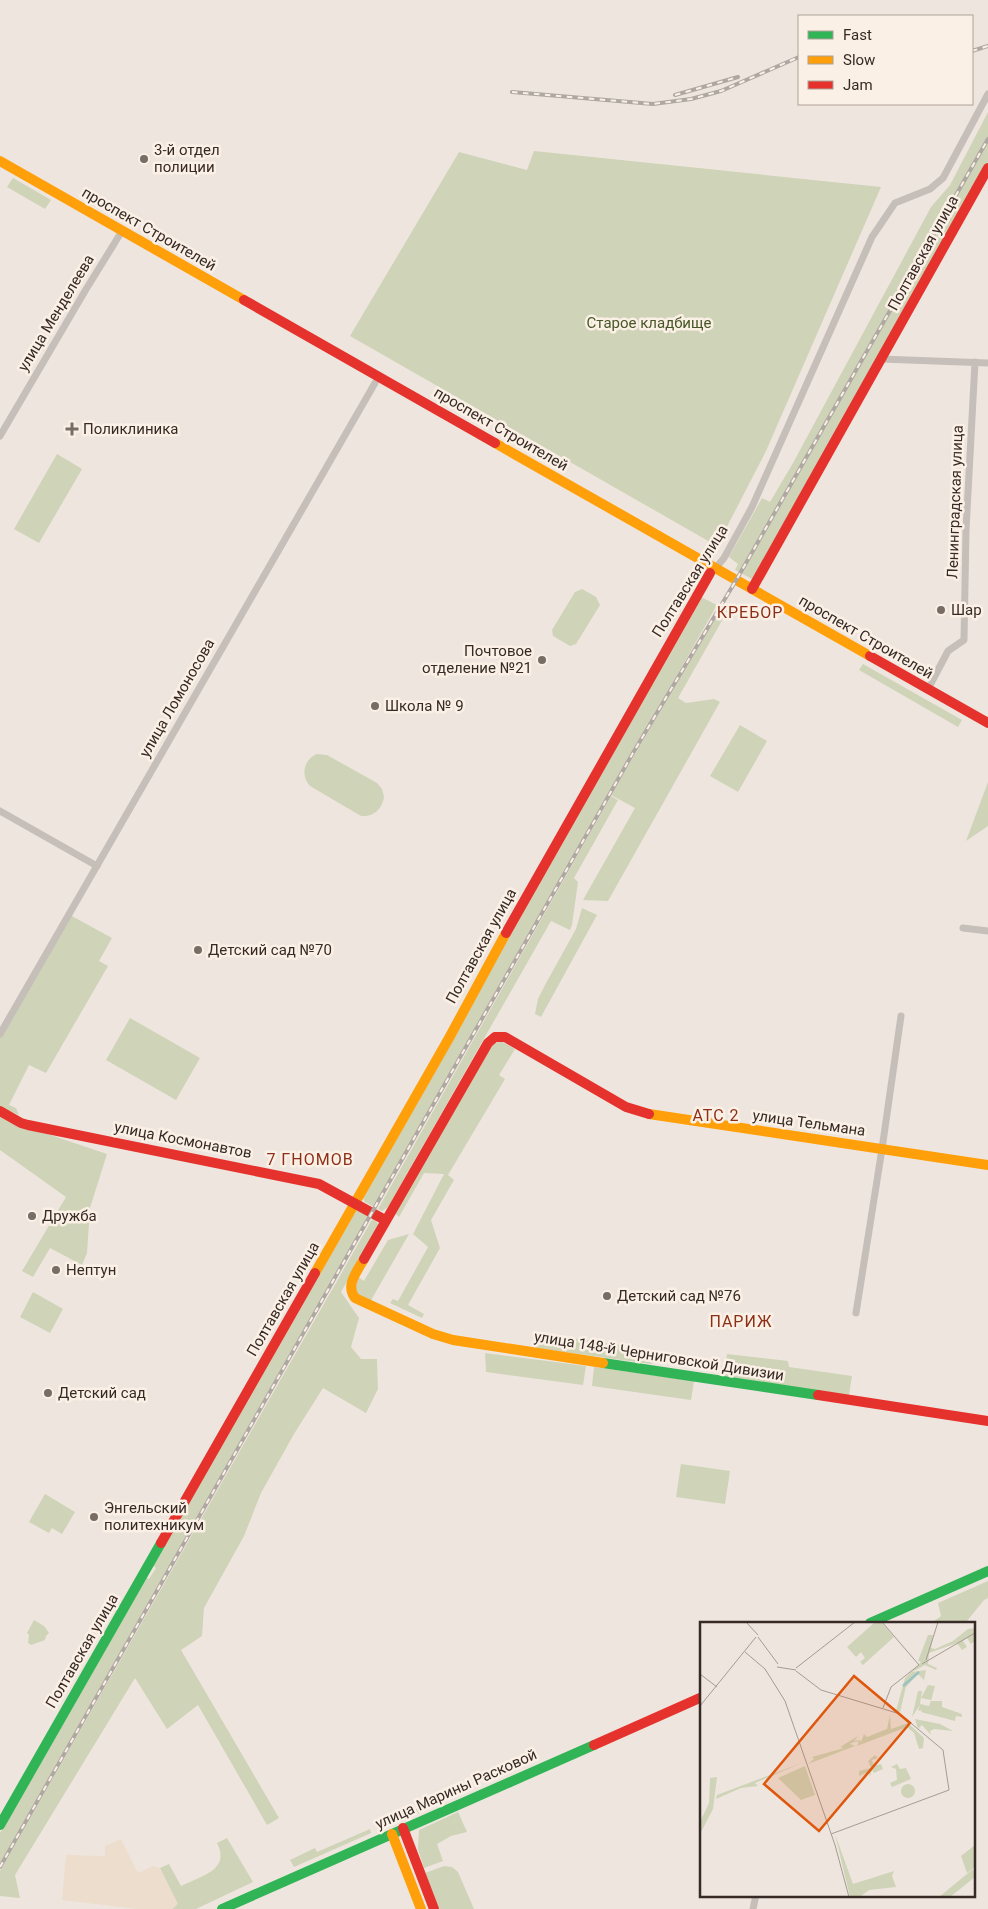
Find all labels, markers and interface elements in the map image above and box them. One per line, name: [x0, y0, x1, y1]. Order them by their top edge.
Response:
legend: [798, 15, 973, 105]
text: Fast: [843, 26, 872, 44]
text: Slow: [843, 51, 875, 69]
text: Jam: [843, 76, 873, 94]
place label: 3-й отдел полиции: [154, 141, 220, 176]
marker: 3-й отдел полиции: [138, 153, 150, 165]
street label: проспект Строителей: [79, 183, 219, 275]
street label: Полтавская улица: [884, 192, 962, 314]
street label: улица Менделеева: [14, 251, 98, 375]
park label: Старое кладбище: [587, 314, 712, 332]
street label: проспект Строителей: [431, 383, 571, 475]
place label: Поликлиника: [83, 420, 178, 438]
marker: Поликлиника: [65, 422, 79, 436]
street label: Ленинградская улица: [943, 425, 967, 579]
street label: Полтавская улица: [648, 522, 732, 640]
street label: проспект Строителей: [796, 591, 936, 683]
place label: Шар: [951, 601, 982, 619]
district label: КРЕБОР: [717, 603, 783, 622]
marker: Шар: [935, 604, 947, 616]
street label: улица Ломоносова: [136, 635, 218, 761]
place label: Почтовое отделение №21: [422, 642, 532, 677]
marker: Почтовое отделение №21: [536, 654, 548, 666]
place label: Школа № 9: [385, 697, 464, 715]
marker: Школа № 9: [369, 700, 381, 712]
street label: Полтавская улица: [442, 885, 520, 1007]
place label: Детский сад №70: [208, 941, 332, 959]
marker: Детский сад №70: [192, 944, 204, 956]
district label: АТС 2: [692, 1106, 740, 1125]
street label: улица Тельмана: [751, 1106, 867, 1140]
street label: улица Космонавтов: [113, 1118, 253, 1162]
district label: 7 ГНОМОВ: [266, 1150, 354, 1169]
place label: Дружба: [42, 1207, 97, 1225]
marker: Дружба: [26, 1210, 38, 1222]
street label: Полтавская улица: [243, 1239, 323, 1359]
place label: Нептун: [66, 1261, 116, 1279]
marker: Нептун: [50, 1264, 62, 1276]
place label: Детский сад №76: [617, 1287, 741, 1305]
marker: Детский сад №76: [601, 1290, 613, 1302]
district label: ПАРИЖ: [709, 1312, 773, 1331]
street label: улица 148-й Черниговской Дивизии: [533, 1327, 785, 1385]
place label: Детский сад: [58, 1384, 146, 1402]
marker: Детский сад: [42, 1387, 54, 1399]
place label: Энгельский политехникум: [104, 1499, 204, 1534]
marker: Энгельский политехникум: [88, 1511, 100, 1523]
street label: Полтавская улица: [42, 1591, 122, 1711]
inset map: [700, 1622, 976, 1896]
street label: улица Марины Расковой: [372, 1745, 540, 1833]

